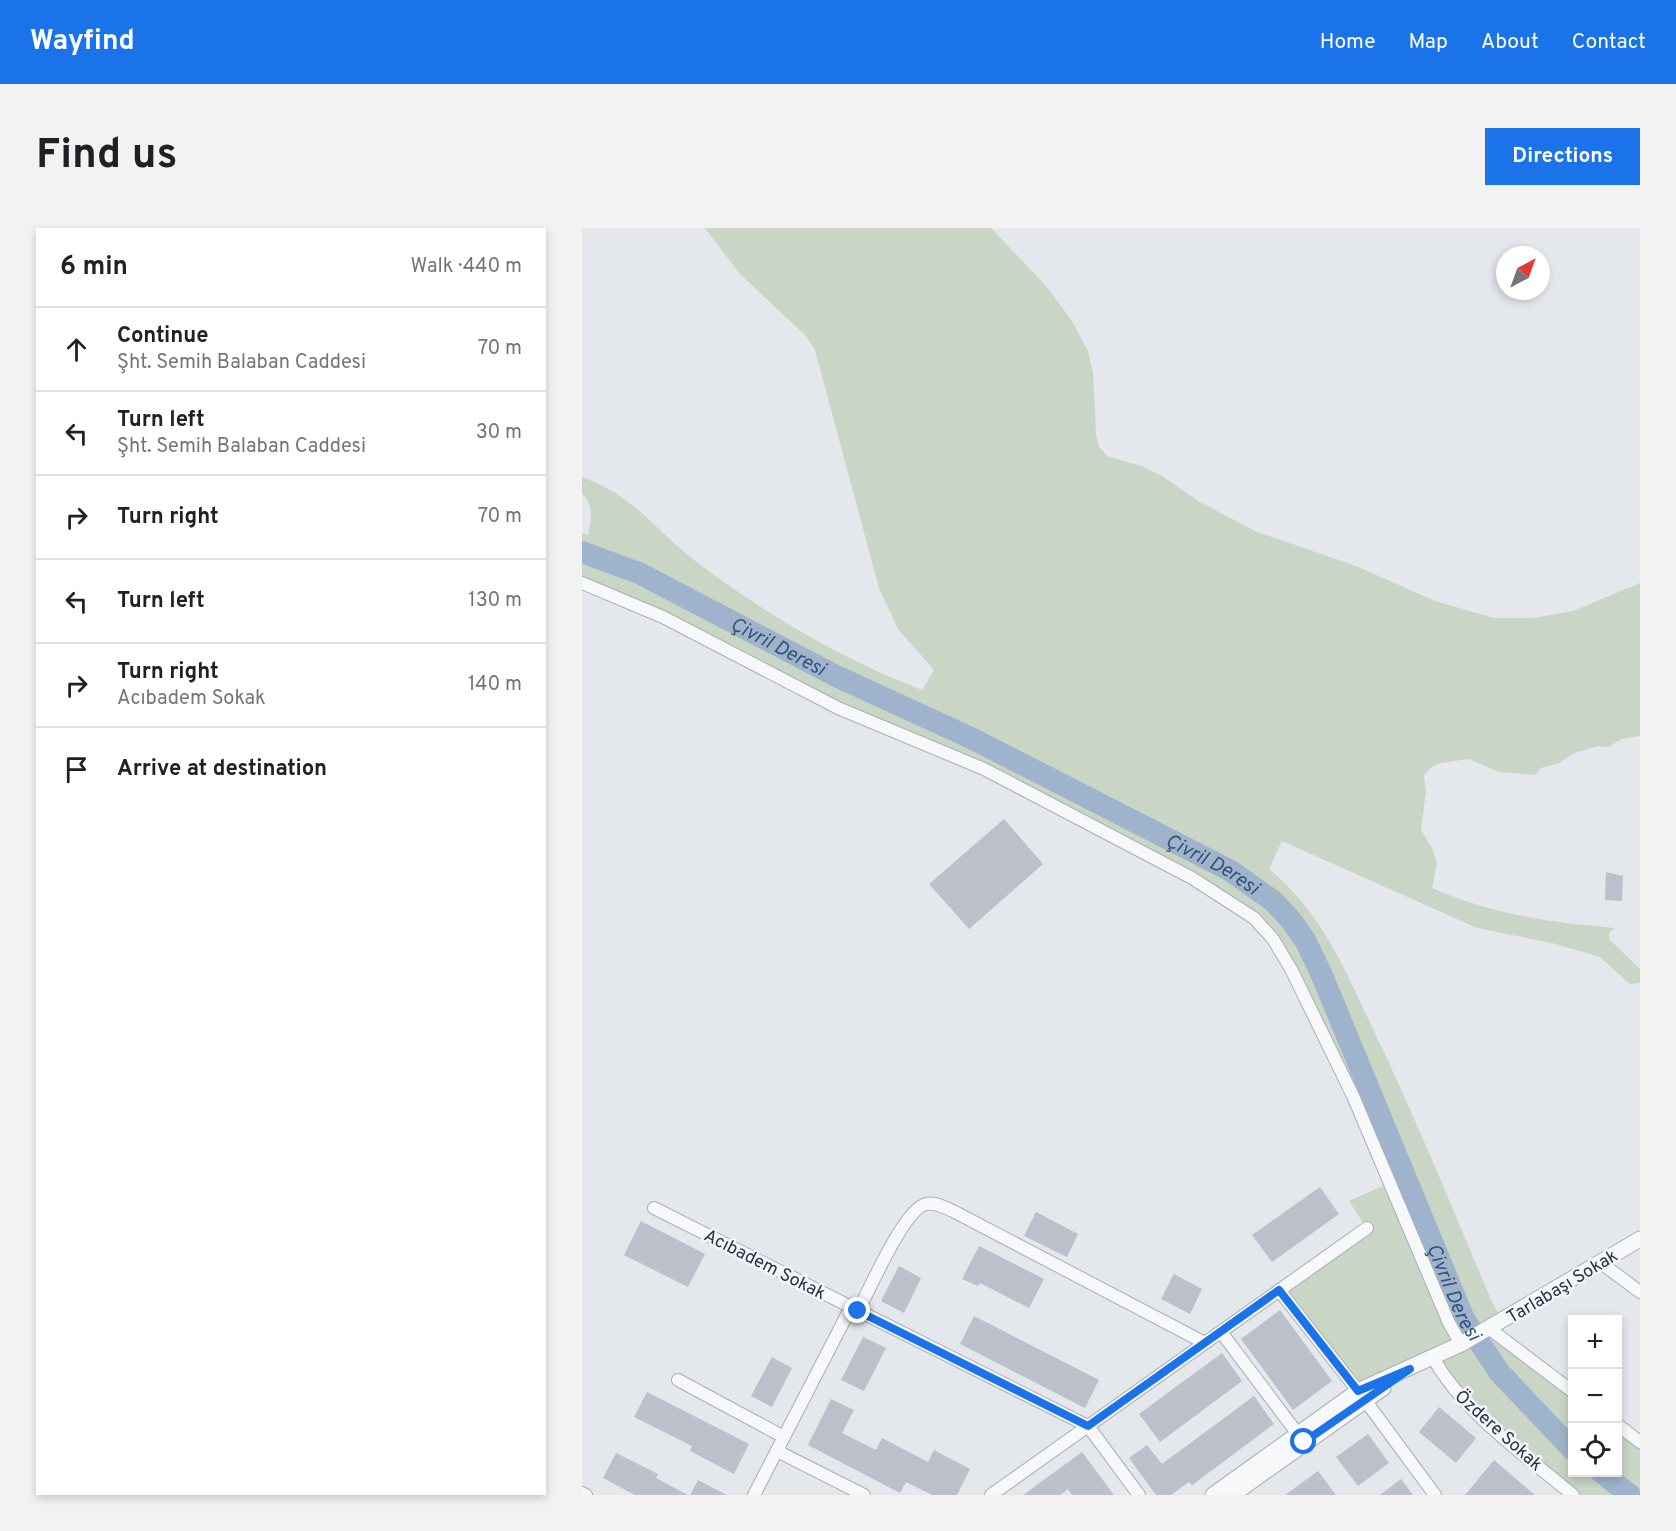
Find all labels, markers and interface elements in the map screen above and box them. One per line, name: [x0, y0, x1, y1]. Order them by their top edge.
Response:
text: Wayfind: [30, 24, 135, 60]
text: Home: [1320, 29, 1376, 56]
text: Map: [1409, 29, 1448, 56]
text: About: [1481, 29, 1539, 56]
text: Contact: [1572, 29, 1646, 56]
button: Directions: [1485, 128, 1640, 185]
text: Find us: [36, 130, 177, 183]
north arrow: [1496, 246, 1550, 300]
text: 6 min: [60, 251, 128, 284]
text: Walk · 440 m: [411, 254, 522, 280]
text: Continue: [117, 323, 208, 350]
icon: ahead: [60, 333, 93, 366]
text: 70 m: [478, 336, 522, 362]
text: Şht. Semih Balaban Caddesi: [117, 350, 366, 376]
text: Turn left: [117, 407, 205, 434]
icon: left: [60, 417, 93, 450]
text: 30 m: [476, 420, 522, 446]
text: Şht. Semih Balaban Caddesi: [117, 434, 366, 460]
icon: right: [60, 501, 93, 534]
text: Turn right: [117, 504, 219, 531]
text: 70 m: [478, 504, 522, 530]
icon: left: [60, 585, 93, 618]
text: Turn left: [117, 588, 205, 615]
text: 130 m: [468, 588, 522, 614]
water label: Çivril Deresi: [725, 612, 830, 684]
text: Turn right: [117, 659, 219, 686]
icon: right: [60, 669, 93, 702]
text: 140 m: [468, 672, 522, 698]
text: Acıbadem Sokak: [117, 686, 266, 712]
icon: arrive: [60, 753, 93, 786]
text: Arrive at destination: [117, 756, 327, 783]
water label: Çivril Deresi: [1160, 829, 1265, 903]
street label: Acıbadem Sokak: [699, 1225, 829, 1306]
water label: Çivril Deresi: [1419, 1240, 1486, 1347]
street label: Tarlabaşı Sokak: [1503, 1245, 1623, 1330]
route end: [844, 1297, 870, 1323]
map controls: [1568, 1315, 1622, 1477]
button: +: [1568, 1315, 1622, 1369]
button: −: [1568, 1369, 1622, 1423]
street label: Özdere Sokak: [1449, 1384, 1548, 1477]
button: locate: [1568, 1423, 1622, 1477]
route start: [1290, 1428, 1316, 1454]

